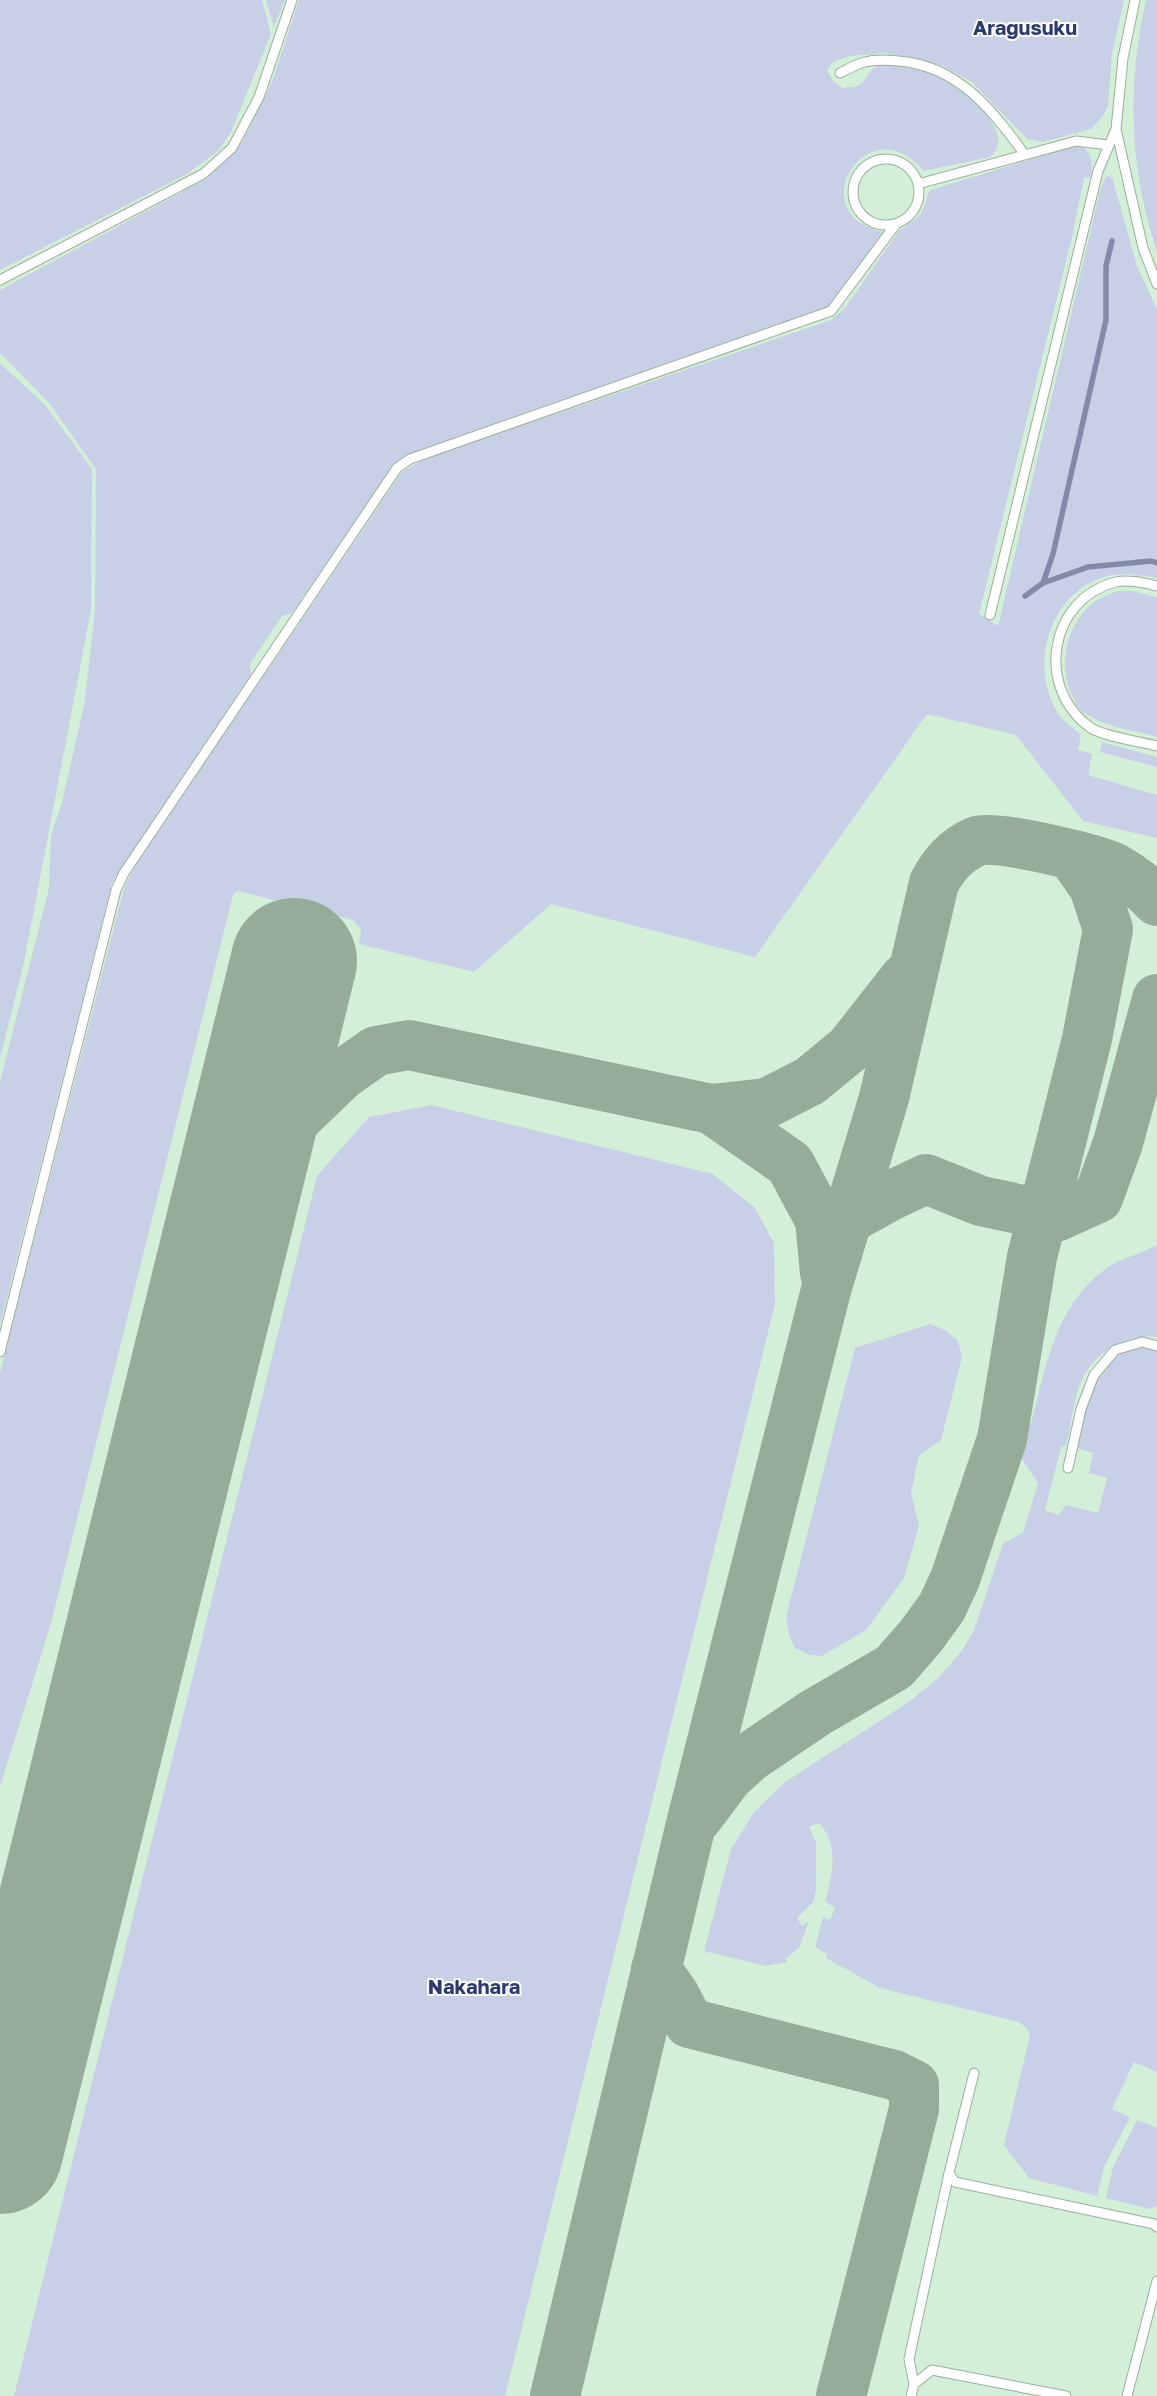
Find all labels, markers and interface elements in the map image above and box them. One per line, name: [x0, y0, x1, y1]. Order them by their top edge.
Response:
district label: Aragusuku: [973, 15, 1077, 39]
district label: Nakahara: [428, 1974, 520, 1998]

